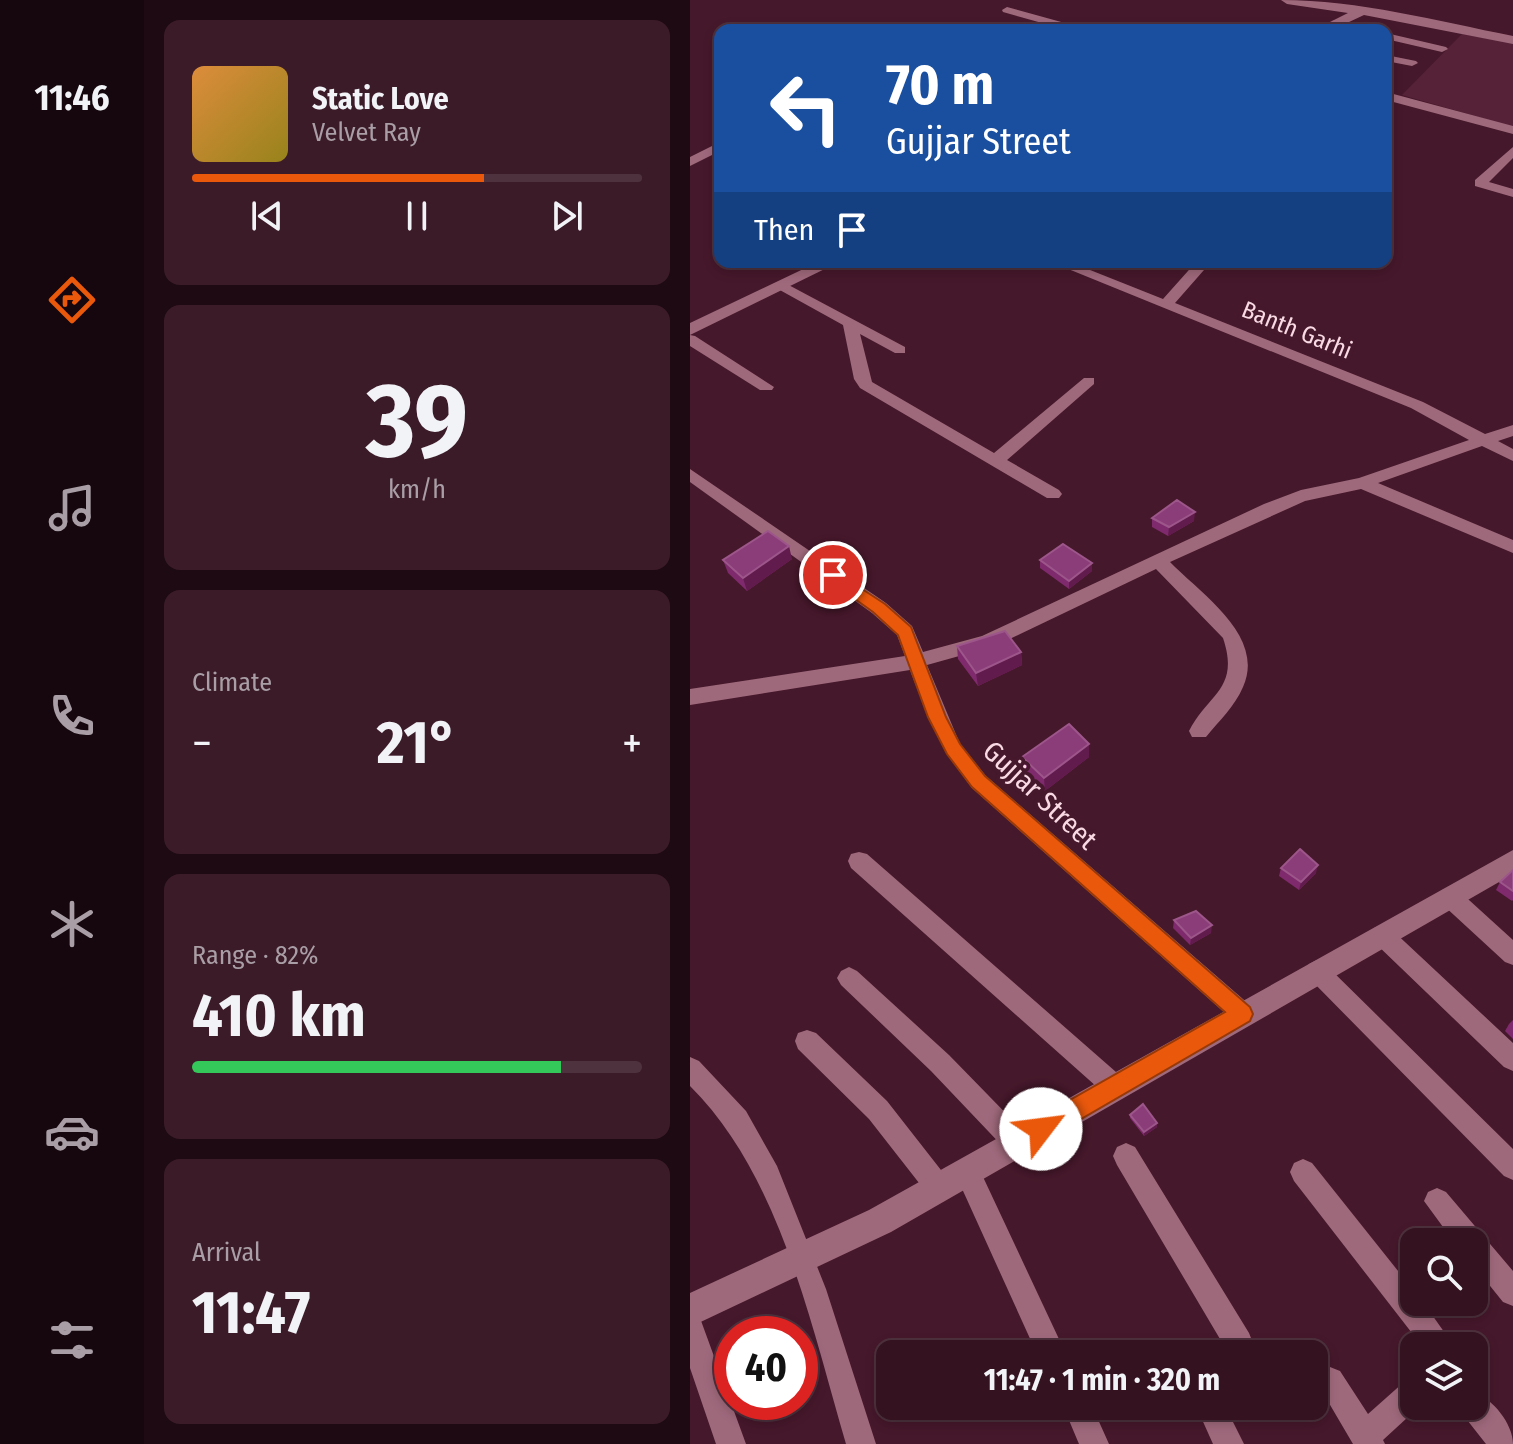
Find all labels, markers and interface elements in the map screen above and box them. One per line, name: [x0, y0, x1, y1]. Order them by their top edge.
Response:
text: 70 m: [886, 52, 994, 119]
icon: left: [754, 56, 858, 160]
text: 11:46: [34, 76, 110, 120]
text: Static Love: [312, 81, 449, 117]
text: Velvet Ray: [312, 117, 421, 148]
text: Gujjar Street: [886, 120, 1071, 164]
icon: previous: [245, 194, 289, 238]
icon: pause: [395, 194, 439, 238]
icon: next: [545, 194, 589, 238]
icon: arrive: [830, 208, 874, 252]
text: Then: [754, 212, 814, 248]
icon: directions: [44, 272, 100, 328]
street label: Banth Garhi: [1238, 295, 1356, 365]
text: 39: [366, 359, 468, 484]
text: km/h: [388, 474, 446, 505]
icon: music: [44, 480, 100, 536]
pin: [799, 541, 867, 609]
icon: arrive: [811, 553, 855, 597]
text: Climate: [192, 667, 272, 698]
icon: phone: [44, 688, 100, 744]
text: 21°: [377, 707, 457, 779]
text: −: [192, 717, 212, 770]
text: +: [622, 717, 642, 770]
street label: Gujjar Street: [976, 734, 1104, 857]
icon: climate: [44, 896, 100, 952]
text: Range · 82%: [192, 940, 318, 971]
text: 410 km: [192, 980, 366, 1052]
position arrow: [999, 1087, 1083, 1171]
icon: car: [44, 1104, 100, 1160]
map controls: [1400, 1228, 1488, 1420]
button: search: [1400, 1228, 1488, 1316]
text: Arrival: [192, 1237, 261, 1268]
text: 11:47: [192, 1277, 310, 1349]
icon: filters: [44, 1312, 100, 1368]
speed limit sign: 40: [714, 1316, 818, 1420]
button: layers: [1400, 1332, 1488, 1420]
text: 11:47 · 1 min · 320 m: [984, 1362, 1220, 1398]

